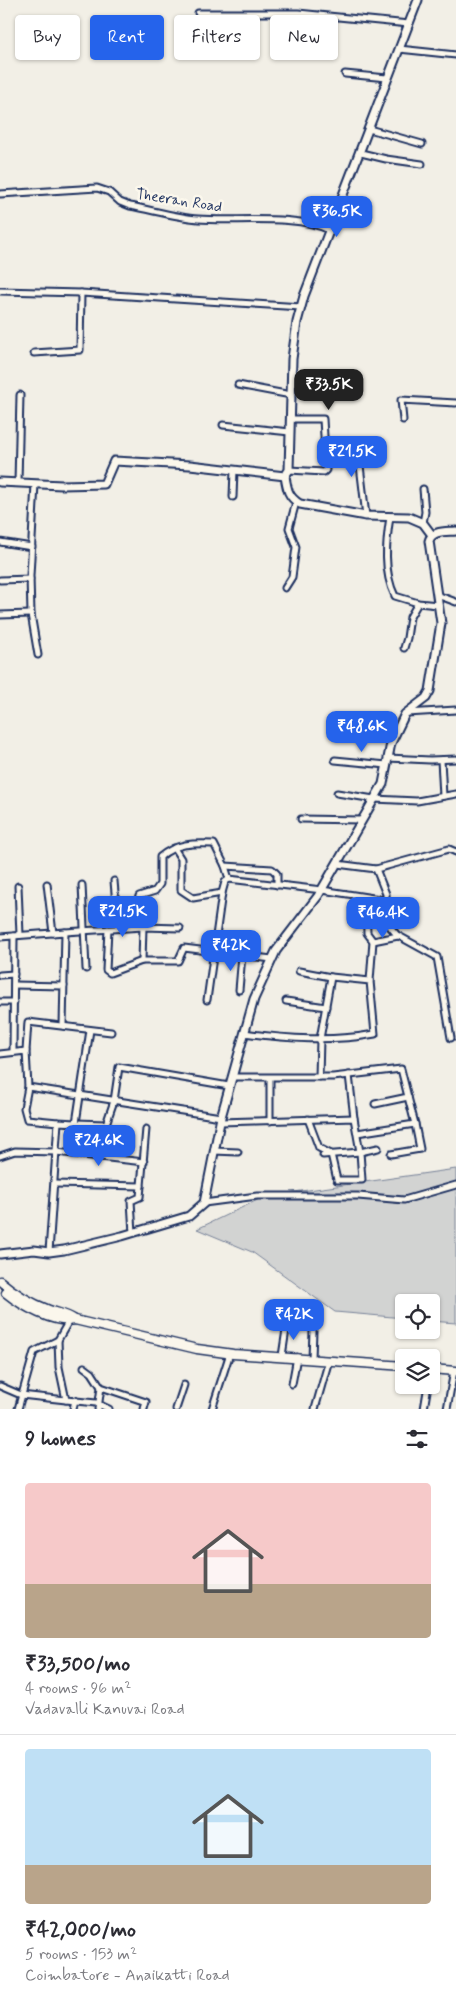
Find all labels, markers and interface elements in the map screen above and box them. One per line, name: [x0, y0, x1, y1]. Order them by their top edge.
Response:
chip: Buy: [15, 15, 80, 60]
chip: Rent: [90, 15, 164, 60]
chip: Filters: [174, 15, 260, 60]
chip: New: [270, 15, 338, 60]
street label: Theeran Road: [135, 184, 223, 218]
pin: ₹36.5K: [296, 196, 378, 238]
text: ₹36.5K: [312, 201, 362, 222]
pin: ₹33.5K: [288, 368, 370, 411]
text: ₹33.5K: [305, 374, 353, 395]
pin: ₹21.5K: [311, 436, 393, 478]
text: ₹21.5K: [328, 441, 376, 462]
pin: ₹48.6K: [321, 710, 403, 753]
text: ₹48.6K: [337, 716, 387, 737]
pin: ₹21.5K: [82, 896, 164, 938]
pin: ₹46.4K: [342, 896, 424, 939]
text: ₹21.5K: [99, 901, 147, 922]
text: ₹46.4K: [357, 902, 409, 923]
pin: ₹42K: [201, 930, 261, 972]
text: ₹42K: [212, 935, 250, 956]
pin: ₹24.6K: [58, 1124, 140, 1167]
text: ₹24.6K: [74, 1130, 124, 1151]
map controls: [395, 1294, 440, 1394]
button: locate: [395, 1294, 440, 1339]
pin: ₹42K: [264, 1298, 324, 1341]
text: ₹42K: [275, 1304, 313, 1325]
button: layers: [395, 1349, 440, 1394]
text: 9 homes: [25, 1425, 96, 1453]
icon: filters: [403, 1425, 431, 1453]
icon: home: [183, 1516, 273, 1606]
text: ₹33,500/mo: [25, 1650, 130, 1678]
text: 4 rooms · 96 m²: [25, 1678, 131, 1699]
text: Vadavalli Kanuvai Road: [25, 1699, 184, 1720]
icon: home: [183, 1781, 273, 1871]
text: ₹42,000/mo: [25, 1916, 136, 1944]
text: 5 rooms · 153 m²: [25, 1944, 137, 1965]
text: Coimbatore - Anaikatti Road: [25, 1965, 230, 1986]

